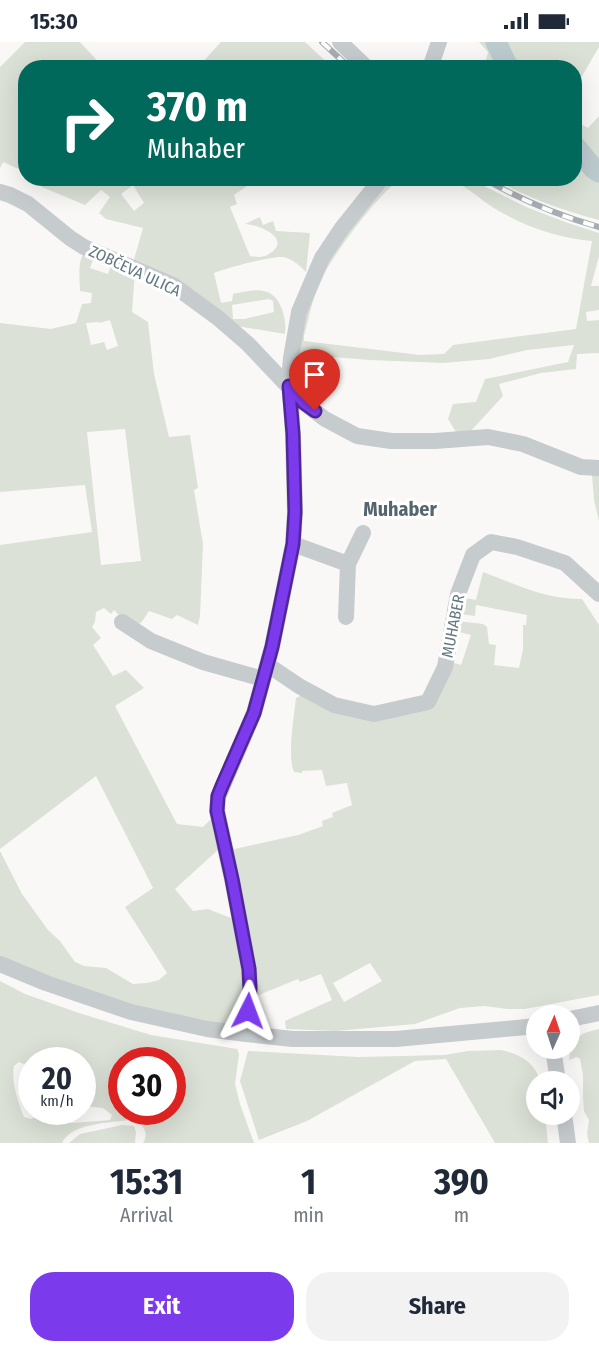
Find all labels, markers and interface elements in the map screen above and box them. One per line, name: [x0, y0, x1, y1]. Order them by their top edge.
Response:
text: 15:30: [30, 8, 78, 35]
text: 370 m: [147, 82, 248, 132]
icon: right: [48, 84, 126, 162]
text: Muhaber: [147, 133, 245, 165]
street label: ZOBČEVA ULICA: [86, 241, 185, 301]
pin: [289, 349, 340, 411]
icon: arrive: [298, 358, 331, 391]
district label: Muhaber: [363, 497, 437, 521]
street label: MUHABER: [438, 593, 468, 659]
position arrow: [216, 979, 280, 1043]
north arrow: [526, 1005, 580, 1059]
map controls: [526, 1005, 580, 1125]
speed limit sign: 30: [108, 1047, 186, 1125]
text: 20: [42, 1061, 72, 1097]
button: sound: [526, 1071, 580, 1125]
text: km/h: [40, 1092, 74, 1110]
text: 15:31: [110, 1160, 183, 1204]
text: 1: [301, 1160, 316, 1204]
text: 390: [434, 1160, 489, 1204]
text: Arrival: [120, 1203, 173, 1227]
text: min: [293, 1203, 324, 1227]
text: m: [454, 1203, 469, 1227]
button: Exit: [30, 1272, 294, 1341]
button: Share: [306, 1272, 569, 1341]

